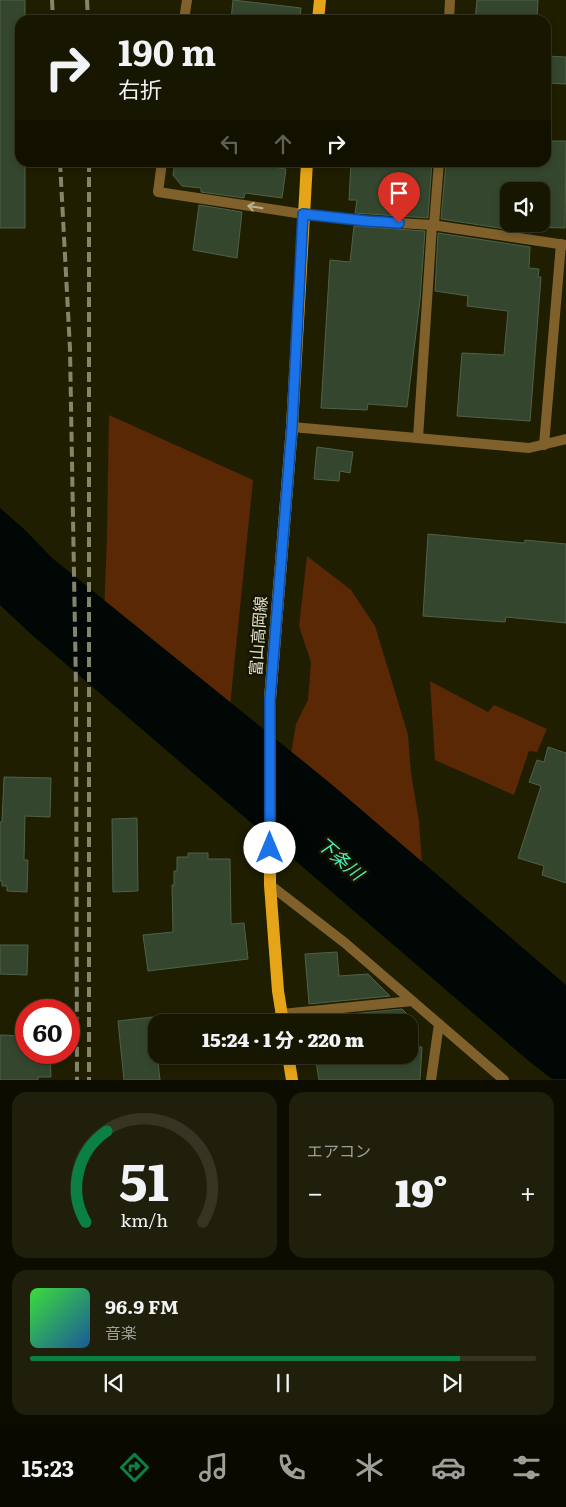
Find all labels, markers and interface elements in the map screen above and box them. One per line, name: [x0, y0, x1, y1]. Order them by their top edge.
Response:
text: 190 m: [118, 25, 216, 77]
icon: right: [35, 35, 100, 100]
text: 右折: [118, 72, 162, 105]
icon: left: [216, 130, 244, 158]
icon: ahead: [269, 130, 297, 158]
icon: right: [322, 130, 350, 158]
pin: [378, 172, 420, 223]
icon: arrive: [385, 179, 413, 207]
map controls: [500, 182, 550, 232]
button: sound: [500, 182, 550, 232]
one-way arrow: [247, 202, 263, 212]
street label: 富山高岡線: [242, 595, 272, 677]
position arrow: [243, 821, 295, 873]
water label: 下条川: [312, 830, 372, 887]
speed limit sign: 60: [15, 999, 80, 1064]
text: 15:24 · 1 分 · 220 m: [202, 1025, 364, 1053]
text: エアコン: [307, 1138, 371, 1162]
text: 51: [120, 1140, 169, 1217]
text: 19°: [395, 1162, 448, 1219]
text: −: [307, 1170, 323, 1212]
text: +: [520, 1170, 536, 1212]
text: km/h: [121, 1206, 168, 1233]
text: 96.9 FM: [105, 1292, 179, 1320]
text: 音楽: [105, 1320, 137, 1344]
icon: previous: [100, 1369, 128, 1397]
icon: pause: [269, 1369, 297, 1397]
icon: next: [438, 1369, 466, 1397]
icon: directions: [117, 1450, 152, 1485]
icon: music: [196, 1450, 231, 1485]
icon: phone: [274, 1450, 309, 1485]
icon: climate: [352, 1450, 387, 1485]
icon: car: [431, 1450, 466, 1485]
icon: filters: [509, 1450, 544, 1485]
text: 15:23: [22, 1451, 74, 1484]

